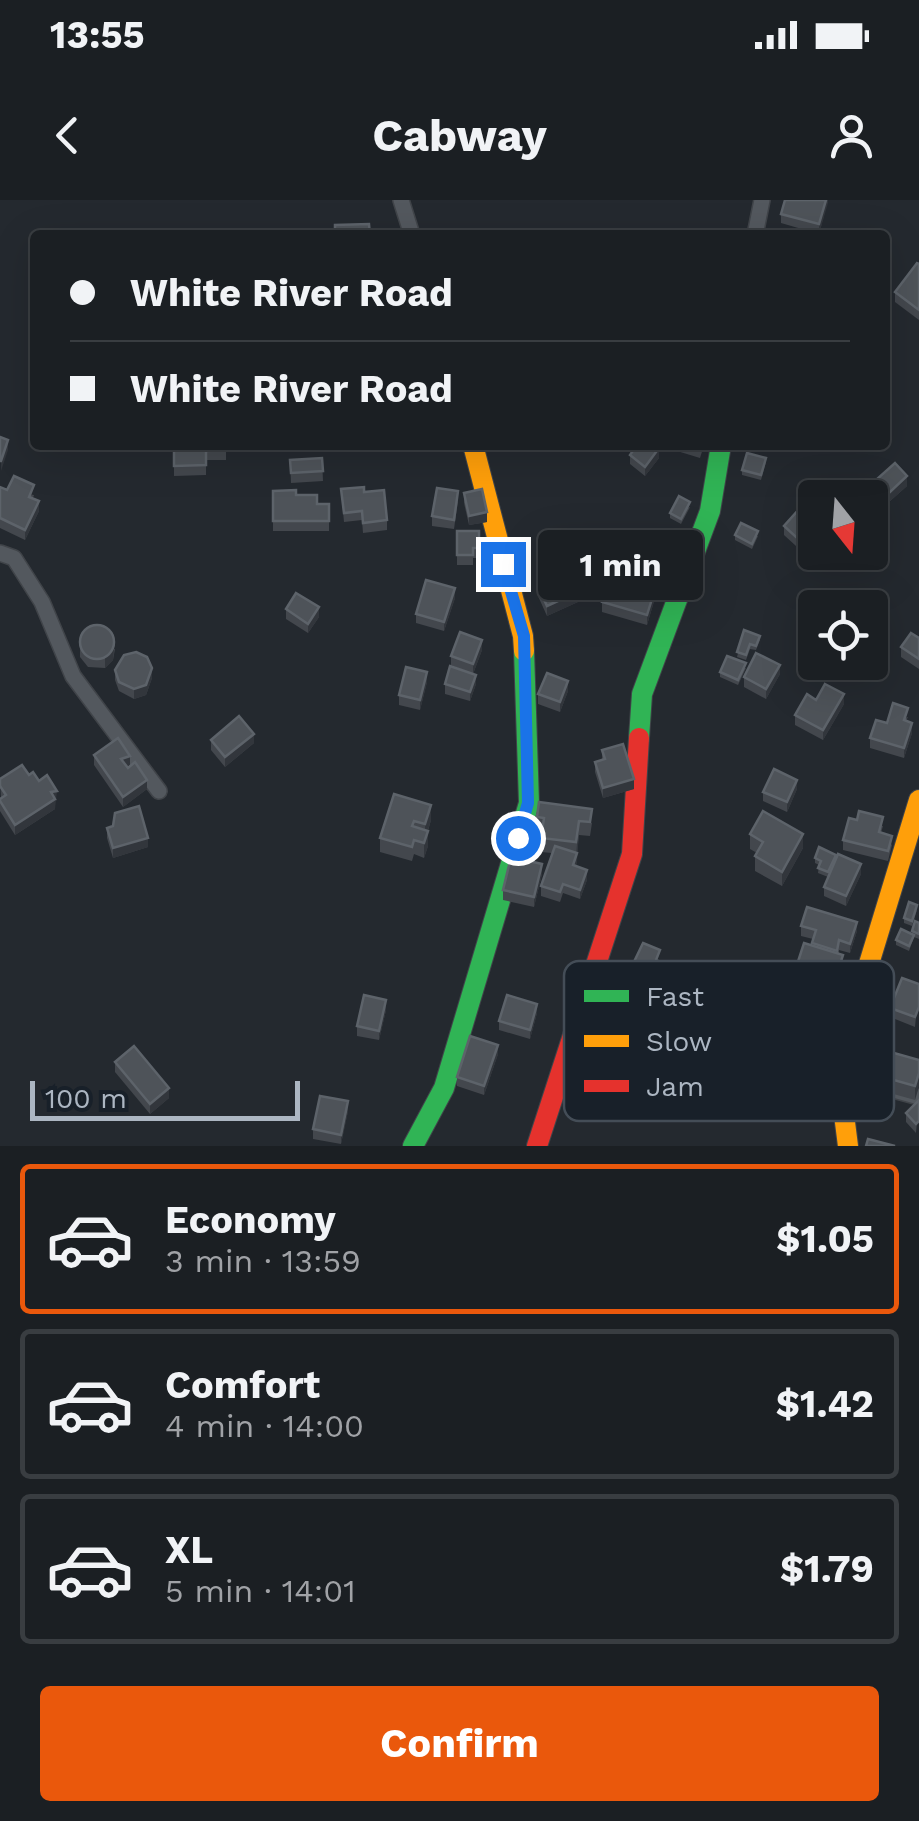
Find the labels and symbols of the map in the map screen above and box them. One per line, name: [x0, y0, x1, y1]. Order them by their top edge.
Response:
north arrow: [798, 480, 888, 570]
callout: 1 min: [538, 529, 703, 599]
route end: [481, 542, 526, 587]
route start: [496, 816, 541, 861]
legend: [564, 961, 894, 1121]
text: Fast: [646, 980, 704, 1013]
text: Slow: [646, 1025, 712, 1058]
text: Jam: [646, 1070, 704, 1103]
scale bar: [30, 1076, 300, 1120]

